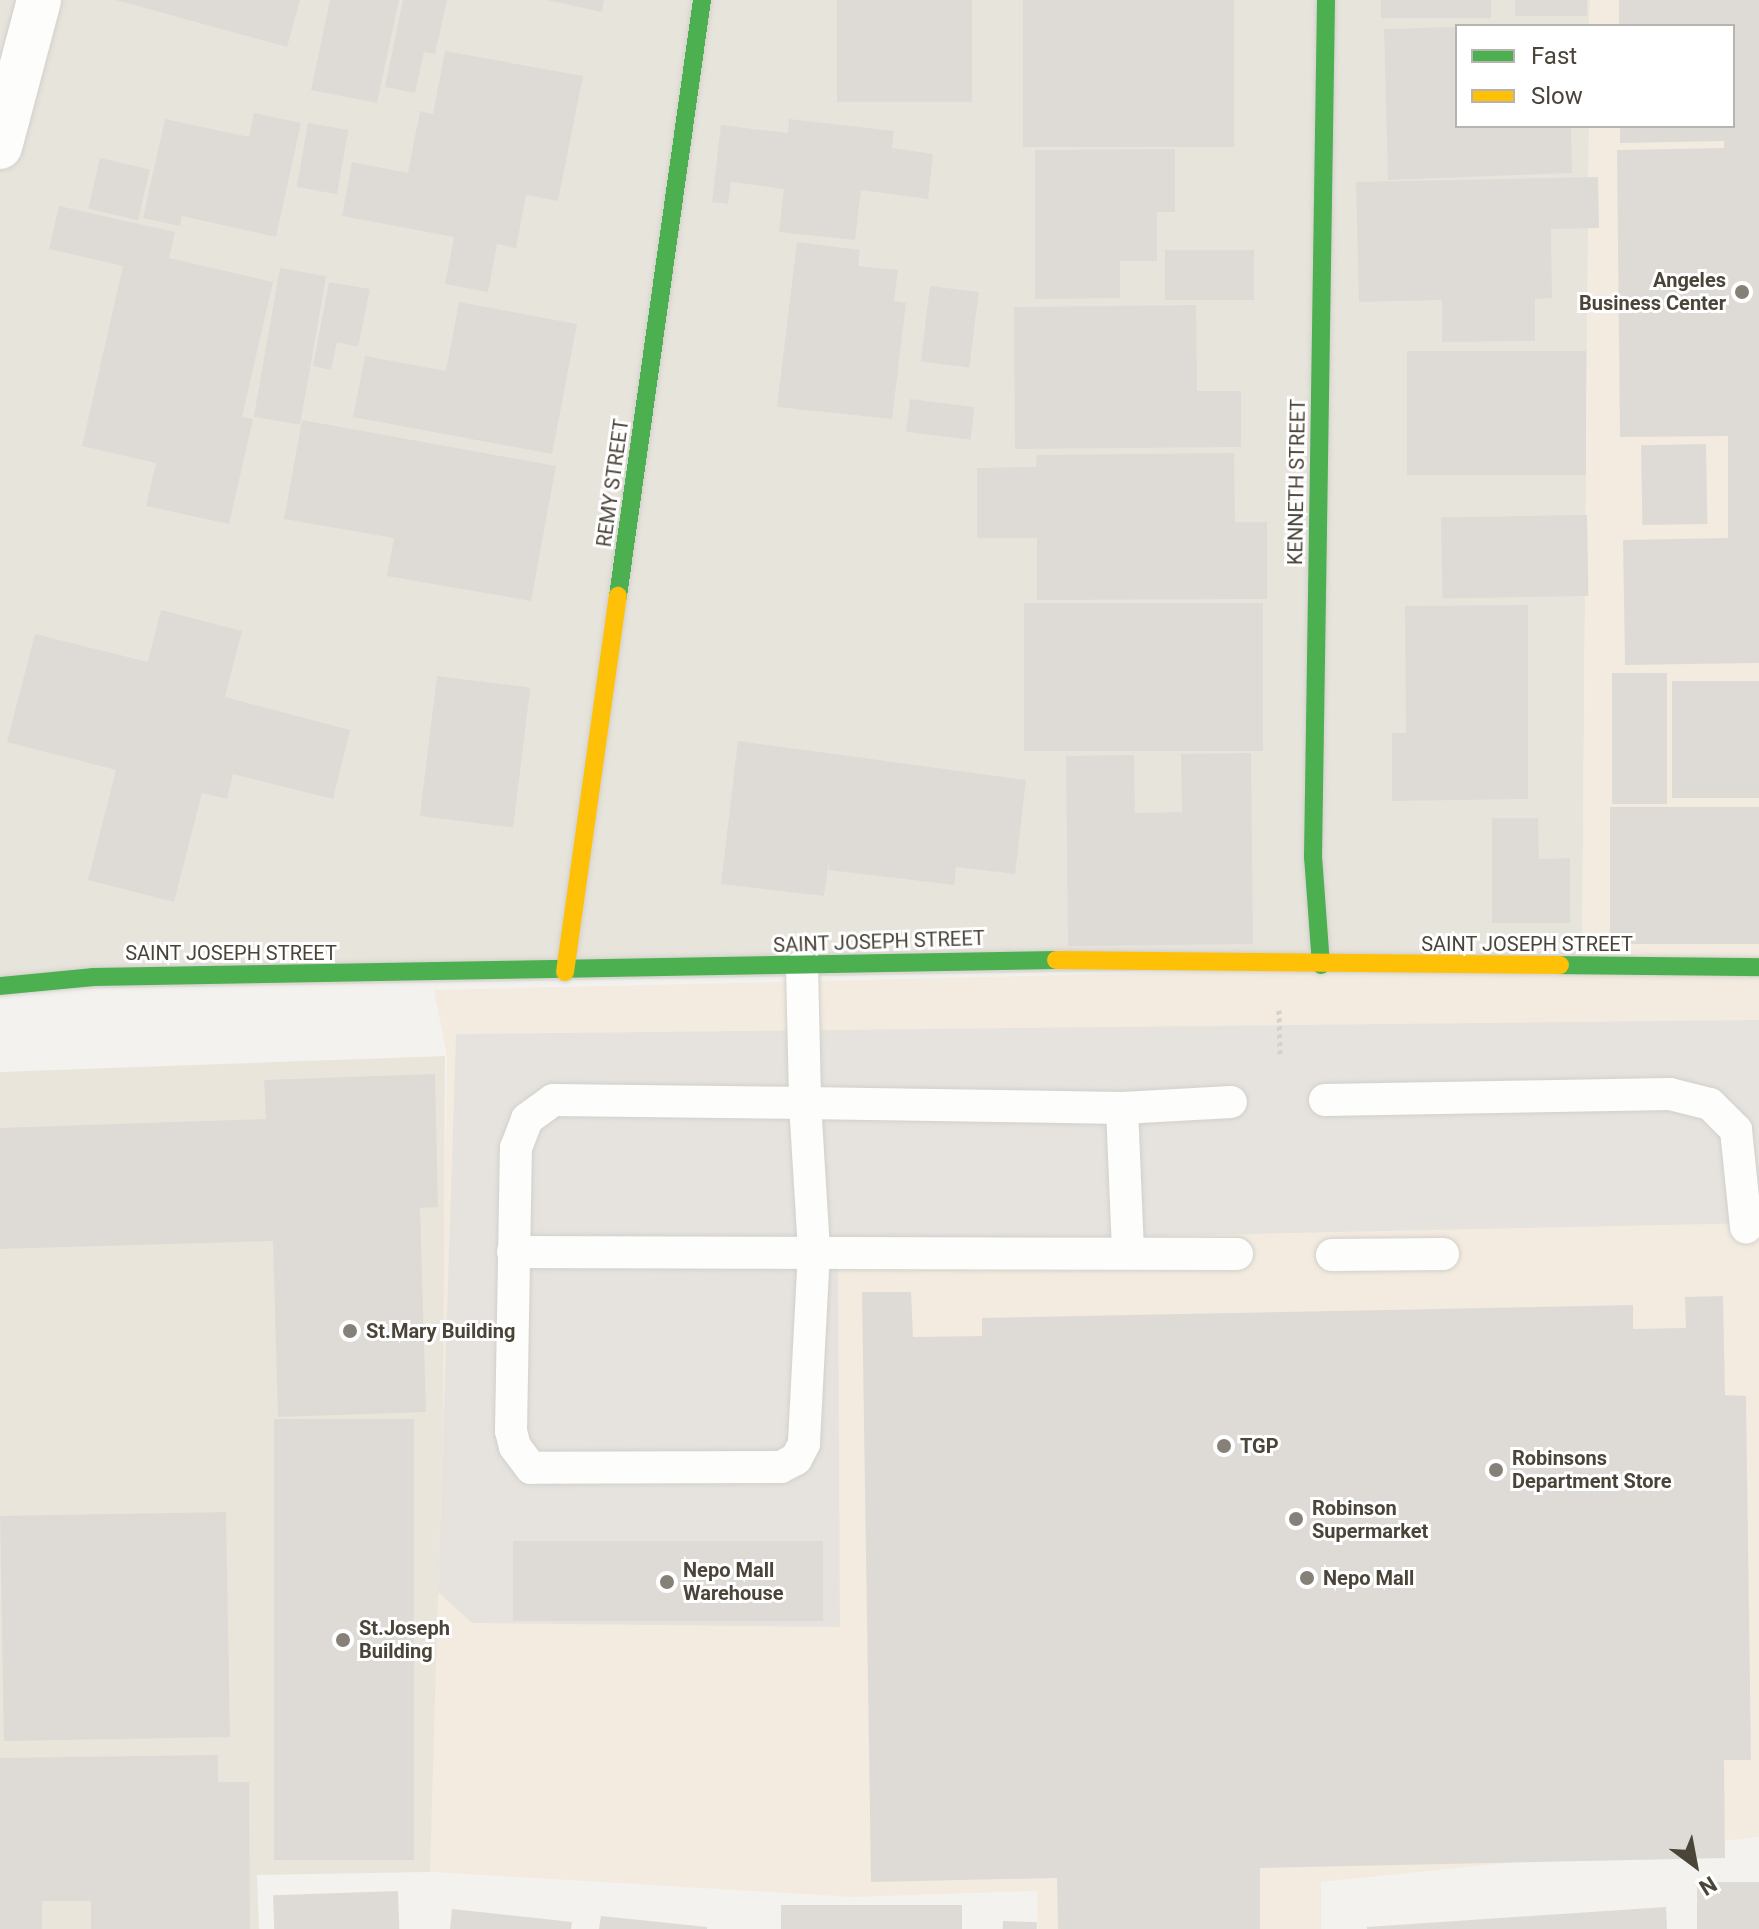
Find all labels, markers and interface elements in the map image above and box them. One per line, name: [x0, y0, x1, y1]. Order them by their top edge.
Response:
legend: [1455, 24, 1735, 128]
text: Fast: [1531, 42, 1577, 70]
text: Slow: [1531, 82, 1583, 110]
place label: Angeles Business Center: [1579, 268, 1726, 315]
marker: Angeles Business Center: [1733, 283, 1751, 301]
street label: KENNETH STREET: [1284, 399, 1310, 565]
street label: REMY STREET: [592, 418, 634, 548]
street label: SAINT JOSEPH STREET: [773, 926, 985, 958]
street label: SAINT JOSEPH STREET: [1421, 932, 1633, 956]
street label: SAINT JOSEPH STREET: [125, 941, 337, 965]
place label: St.Mary Building: [366, 1319, 515, 1343]
marker: St.Mary Building: [341, 1322, 359, 1340]
place label: TGP: [1240, 1434, 1279, 1458]
marker: TGP: [1215, 1437, 1233, 1455]
place label: Robinsons Department Store: [1512, 1446, 1671, 1493]
marker: Robinsons Department Store: [1487, 1461, 1505, 1479]
place label: Robinson Supermarket: [1312, 1496, 1428, 1543]
marker: Robinson Supermarket: [1287, 1510, 1305, 1528]
place label: Nepo Mall Warehouse: [683, 1558, 784, 1605]
place label: Nepo Mall: [1323, 1566, 1414, 1590]
marker: Nepo Mall: [1298, 1569, 1316, 1587]
marker: Nepo Mall Warehouse: [658, 1573, 676, 1591]
place label: St.Joseph Building: [359, 1616, 450, 1663]
marker: St.Joseph Building: [334, 1631, 352, 1649]
north arrow: [1655, 1825, 1735, 1905]
text: N: [1695, 1871, 1721, 1900]

